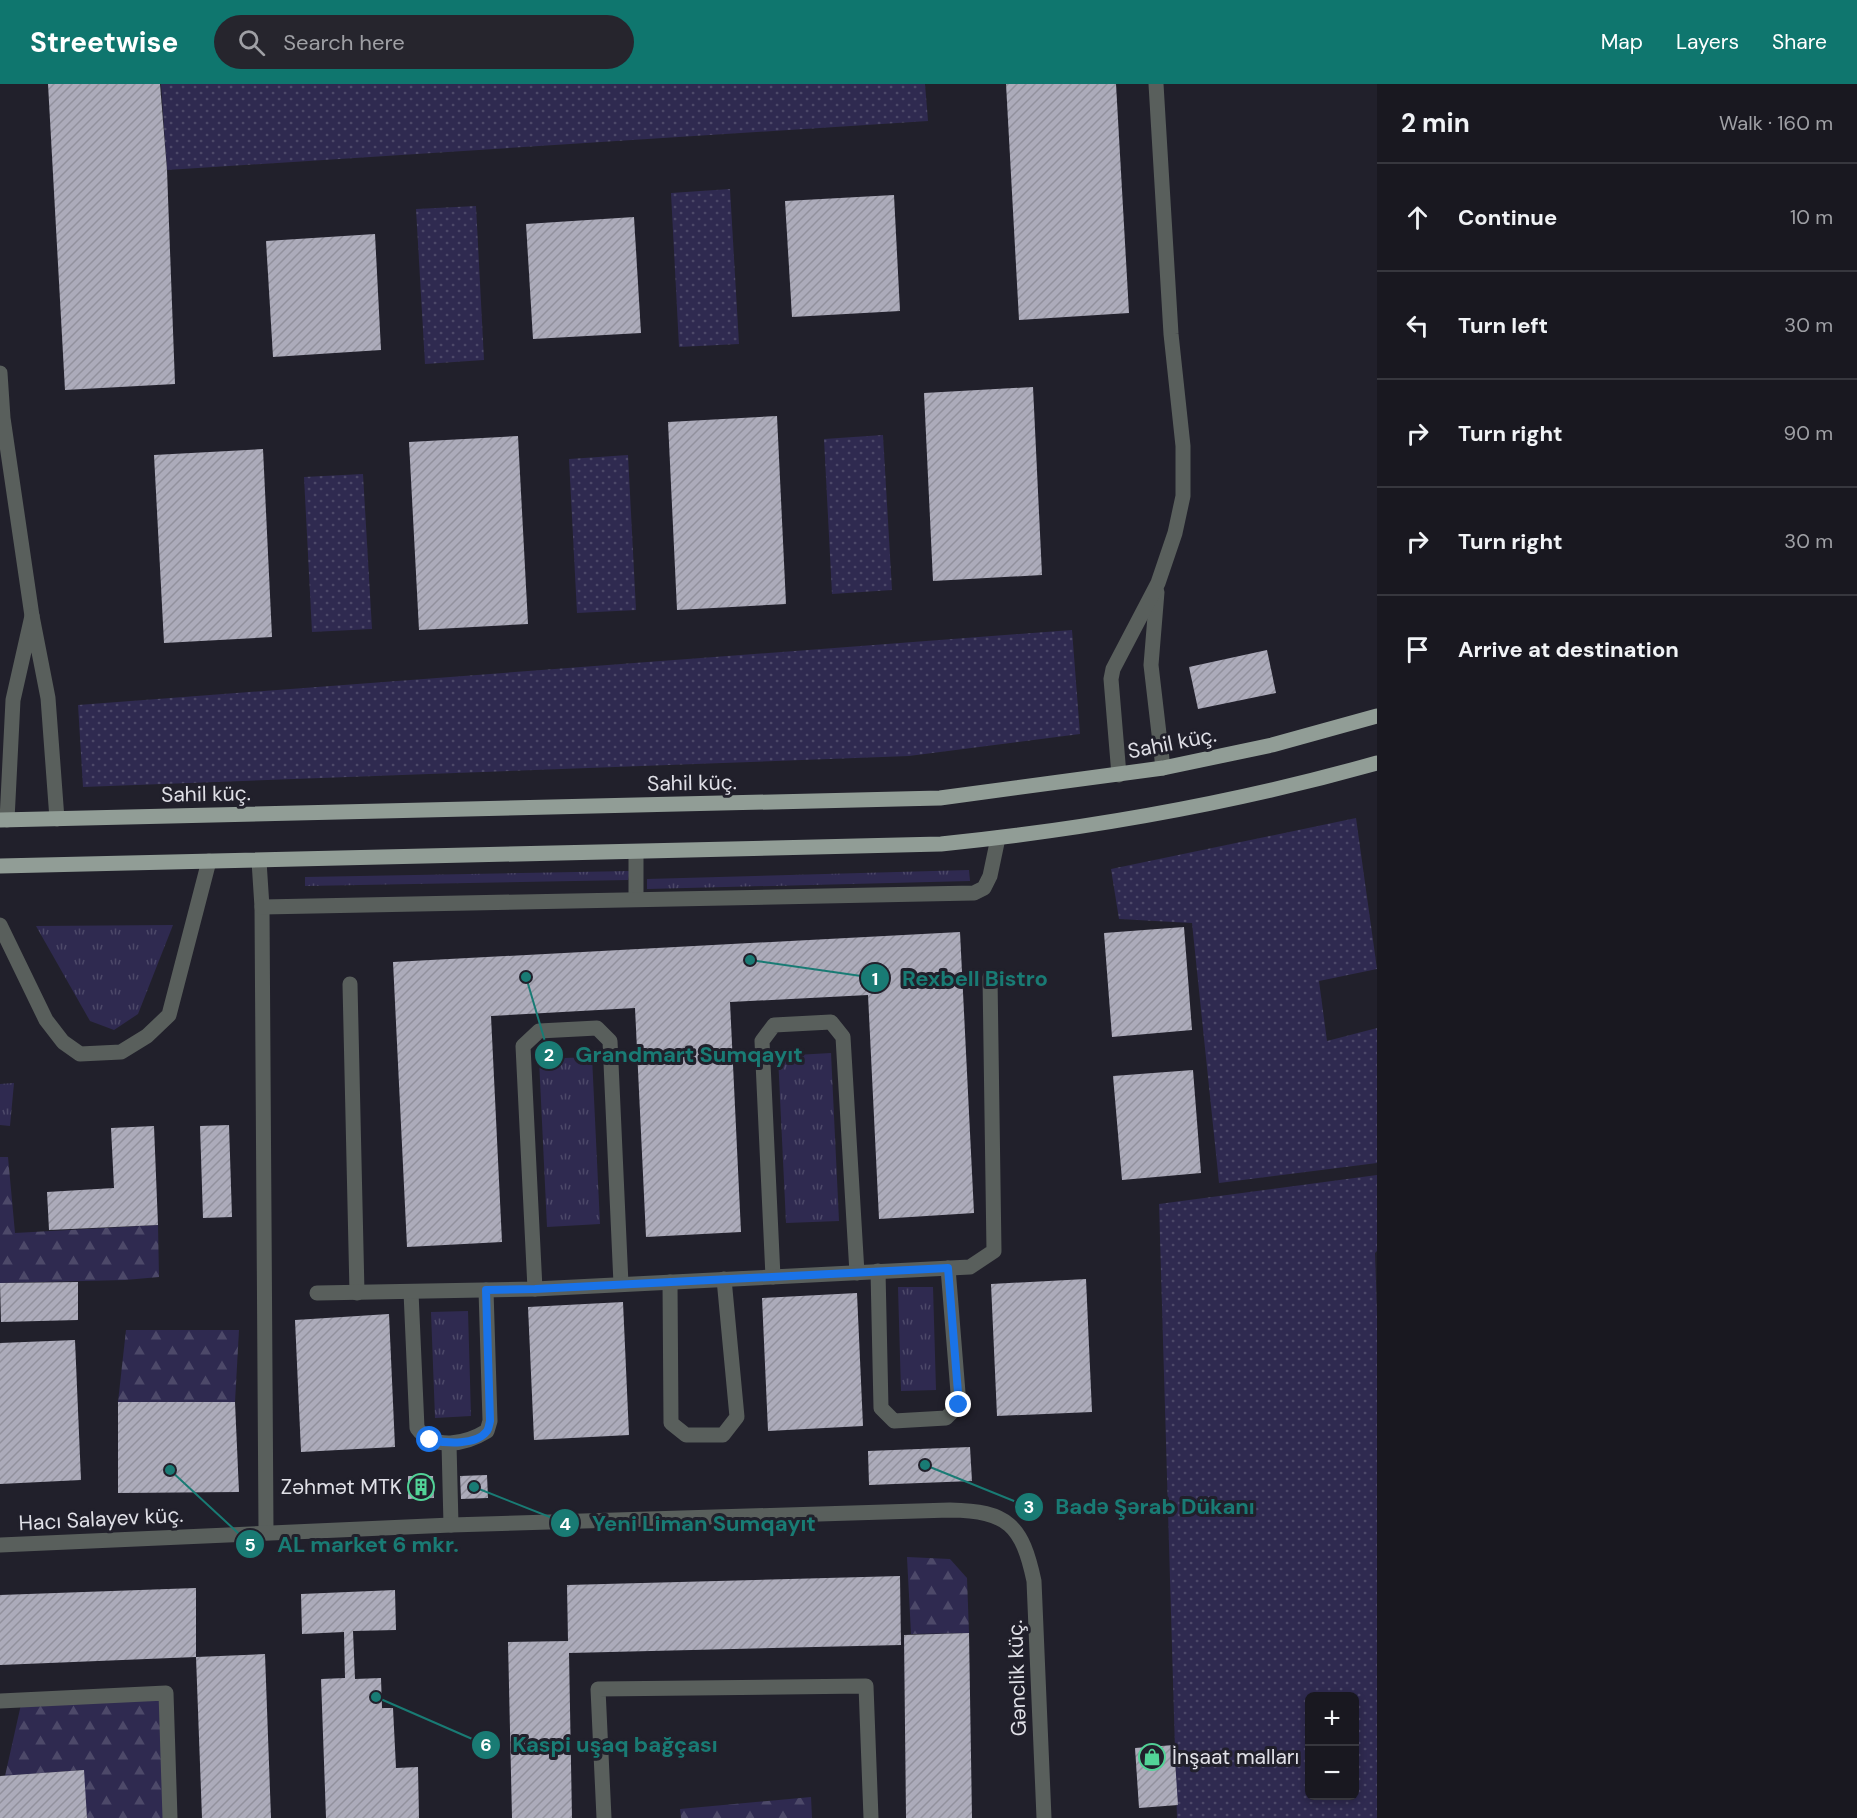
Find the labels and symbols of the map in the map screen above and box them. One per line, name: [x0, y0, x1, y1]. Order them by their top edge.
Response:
street label: Sahil küç.: [1125, 721, 1219, 765]
street label: Sahil küç.: [647, 768, 737, 798]
street label: Sahil küç.: [161, 779, 251, 809]
callout: Rexbell Bistro: [860, 958, 1060, 998]
text: Rexbell Bistro: [902, 964, 1048, 993]
text: 1: [872, 967, 878, 991]
callout: Grandmart Sumqayıt: [534, 1035, 815, 1075]
text: Grandmart Sumqayıt: [575, 1040, 803, 1069]
text: 2: [544, 1043, 554, 1067]
route end: [945, 1391, 971, 1417]
route start: [416, 1426, 442, 1452]
building icon: Zəhmət MTK: [406, 1472, 436, 1502]
place label: Zəhmət MTK: [281, 1473, 402, 1501]
callout: Badә Şәrab Dükanı: [1014, 1487, 1267, 1527]
text: Badә Şәrab Dükanı: [1055, 1492, 1255, 1521]
text: 3: [1024, 1495, 1034, 1519]
street label: Hacı Salayev küç.: [18, 1501, 184, 1537]
callout: Yeni Liman Sumqayıt: [550, 1503, 828, 1543]
text: Yeni Liman Sumqayıt: [592, 1509, 816, 1538]
text: 4: [559, 1512, 571, 1536]
callout: AL market 6 mkr.: [235, 1524, 470, 1564]
text: AL market 6 mkr.: [277, 1530, 459, 1559]
text: 5: [244, 1533, 256, 1557]
street label: Gənclik küç.: [1001, 1619, 1033, 1737]
callout: Kaspi uşaq bağçası: [471, 1725, 730, 1765]
text: Kaspi uşaq bağçası: [512, 1730, 718, 1759]
text: 6: [480, 1733, 492, 1757]
shop icon: İnşaat malları: [1137, 1742, 1167, 1772]
place label: İnşaat malları: [1172, 1743, 1299, 1771]

